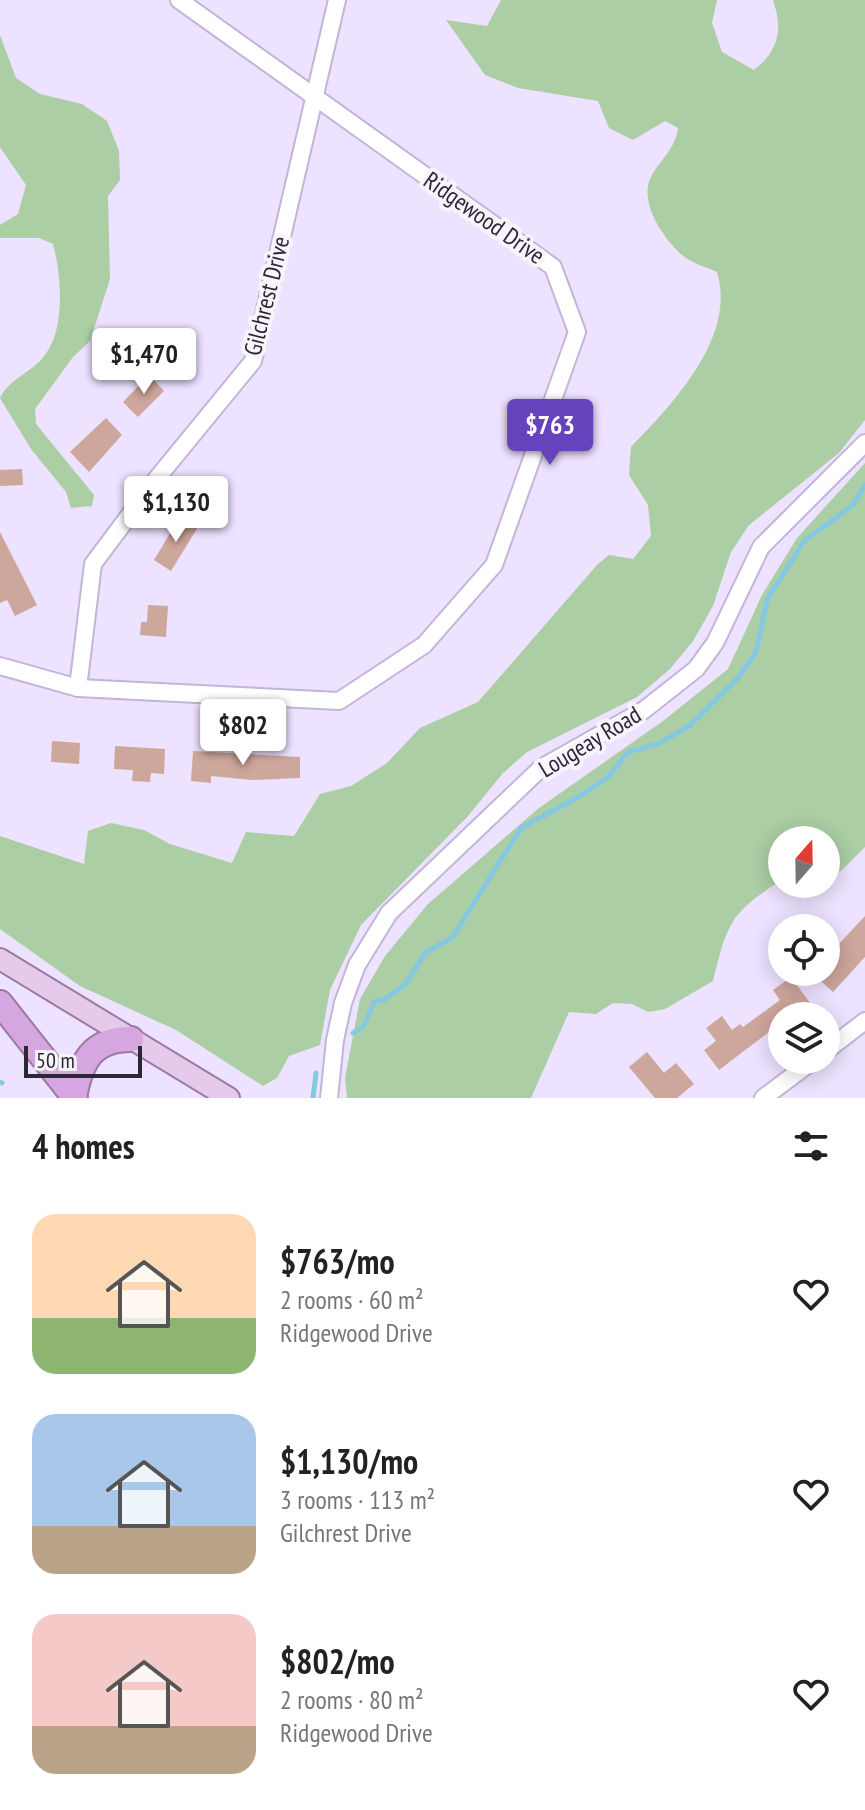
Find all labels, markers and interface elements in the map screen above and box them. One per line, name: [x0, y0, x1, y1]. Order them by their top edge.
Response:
street label: Ridgewood Drive: [418, 164, 551, 271]
street label: Gilchrest Drive: [237, 233, 296, 359]
pin: $1,470: [79, 328, 209, 396]
text: $1,470: [110, 337, 178, 370]
pin: $763: [503, 399, 597, 467]
text: $763: [525, 408, 575, 441]
pin: $1,130: [111, 476, 241, 544]
text: $1,130: [142, 485, 210, 518]
pin: $802: [196, 699, 290, 767]
street label: Lougeay Road: [533, 699, 647, 784]
text: $802: [218, 708, 268, 741]
north arrow: [768, 826, 840, 898]
map controls: [768, 826, 840, 1074]
button: locate: [768, 914, 840, 986]
button: layers: [768, 1002, 840, 1074]
scale bar: [24, 1042, 142, 1078]
text: 50 m: [36, 1046, 75, 1074]
text: 4 homes: [32, 1124, 135, 1168]
icon: filters: [789, 1124, 833, 1168]
text: $763/mo: [280, 1239, 395, 1283]
icon: home: [96, 1246, 192, 1342]
icon: heart: [789, 1272, 833, 1316]
text: 2 rooms · 60 m²: [280, 1283, 424, 1316]
text: Ridgewood Drive: [280, 1316, 433, 1349]
text: $1,130/mo: [280, 1439, 418, 1483]
icon: home: [96, 1446, 192, 1542]
icon: heart: [789, 1472, 833, 1516]
text: 3 rooms · 113 m²: [280, 1483, 435, 1516]
text: Gilchrest Drive: [280, 1516, 412, 1549]
text: $802/mo: [280, 1639, 395, 1683]
icon: home: [96, 1646, 192, 1742]
icon: heart: [789, 1672, 833, 1716]
text: 2 rooms · 80 m²: [280, 1683, 424, 1716]
text: Ridgewood Drive: [280, 1716, 433, 1749]

